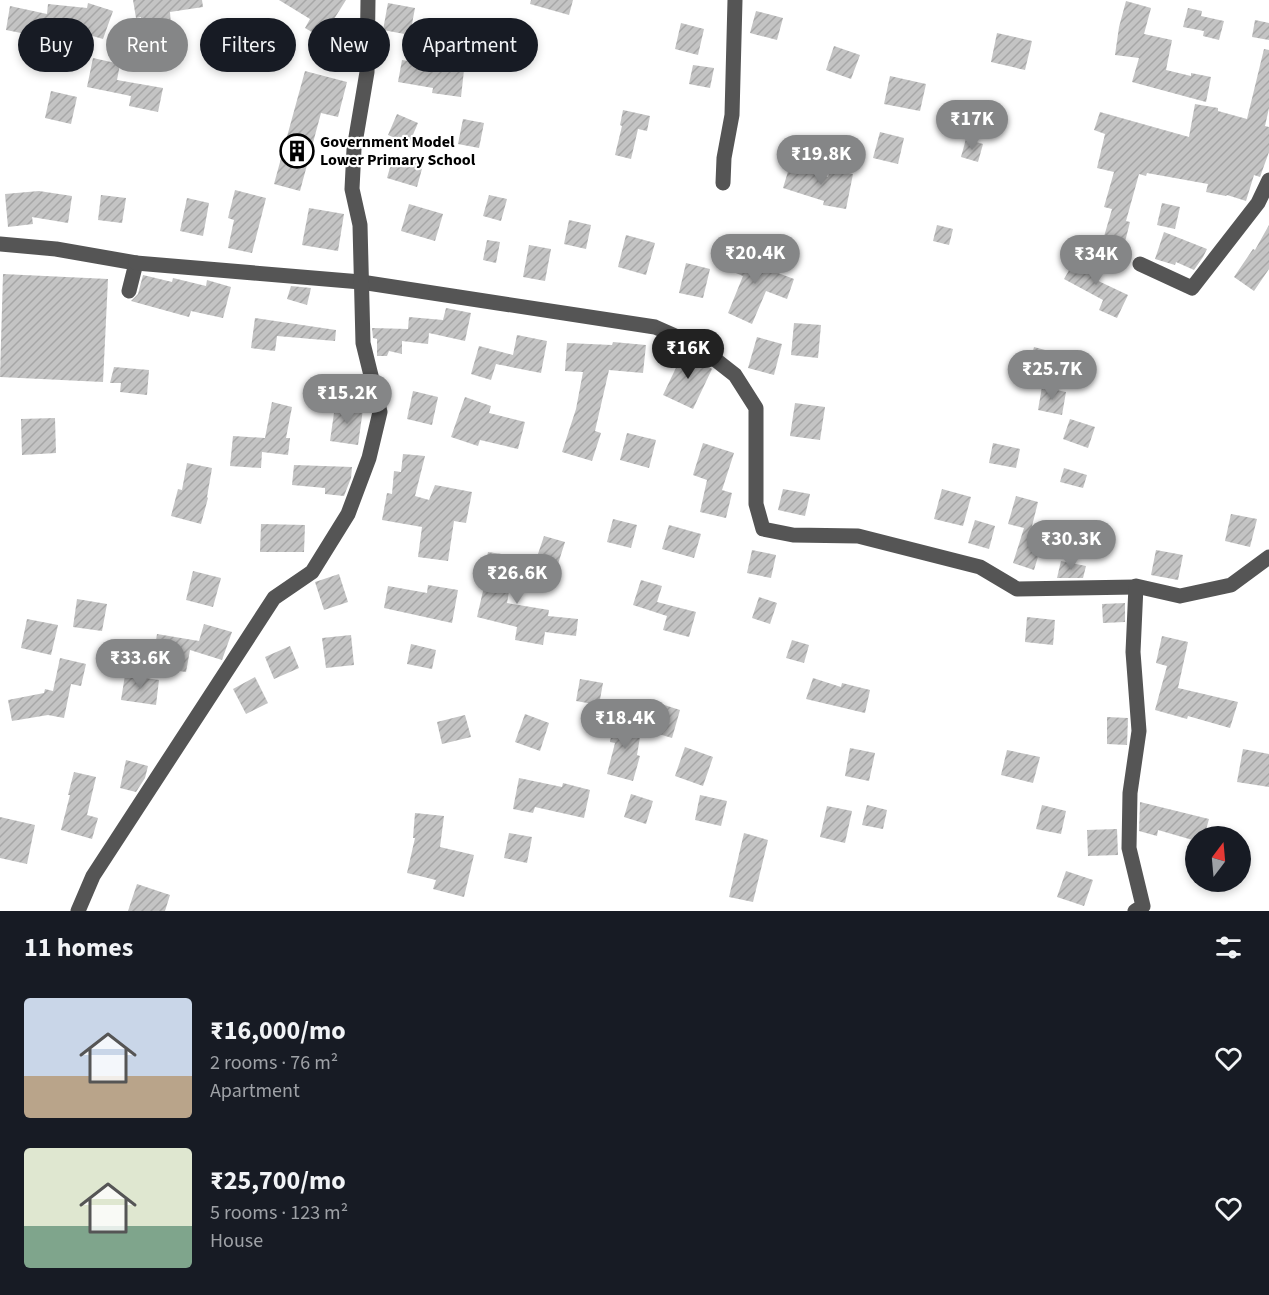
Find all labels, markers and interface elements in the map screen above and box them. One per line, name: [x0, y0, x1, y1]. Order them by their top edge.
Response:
chip: Buy: [18, 18, 94, 72]
chip: Rent: [106, 18, 188, 72]
chip: Filters: [200, 18, 296, 72]
chip: New: [308, 18, 390, 72]
chip: Apartment: [402, 18, 538, 72]
pin: ₹17K: [936, 100, 1008, 151]
text: ₹17K: [950, 105, 994, 133]
place label: Government Model Lower Primary School: [320, 131, 476, 171]
building icon: Government Model Lower Primary School: [279, 133, 315, 169]
pin: ₹19.8K: [772, 135, 870, 186]
text: ₹19.8K: [791, 140, 851, 168]
pin: ₹20.4K: [706, 234, 804, 285]
pin: ₹34K: [1060, 235, 1132, 286]
text: ₹20.4K: [725, 239, 785, 267]
text: ₹34K: [1074, 240, 1118, 268]
pin: ₹16K: [652, 329, 724, 380]
text: ₹16K: [666, 334, 710, 362]
pin: ₹25.7K: [1003, 350, 1101, 401]
text: ₹25.7K: [1022, 355, 1082, 383]
pin: ₹15.2K: [298, 374, 396, 425]
text: ₹15.2K: [317, 379, 377, 407]
pin: ₹30.3K: [1022, 520, 1120, 571]
text: ₹30.3K: [1041, 525, 1101, 553]
pin: ₹26.6K: [468, 554, 566, 605]
text: ₹26.6K: [487, 559, 547, 587]
pin: ₹33.6K: [91, 639, 189, 690]
text: ₹33.6K: [110, 644, 170, 672]
pin: ₹18.4K: [576, 699, 674, 750]
text: ₹18.4K: [595, 704, 655, 732]
north arrow: [1185, 826, 1251, 892]
map controls: [1185, 826, 1251, 892]
text: 11 homes: [24, 929, 133, 966]
icon: filters: [1212, 931, 1245, 964]
text: ₹16,000/mo: [210, 1012, 346, 1049]
icon: home: [72, 1022, 144, 1094]
icon: heart: [1212, 1042, 1245, 1075]
text: 2 rooms · 76 m²: [210, 1049, 338, 1077]
text: Apartment: [210, 1077, 300, 1105]
text: ₹25,700/mo: [210, 1162, 346, 1199]
icon: home: [72, 1172, 144, 1244]
icon: heart: [1212, 1192, 1245, 1225]
text: 5 rooms · 123 m²: [210, 1199, 348, 1227]
text: House: [210, 1227, 263, 1255]

